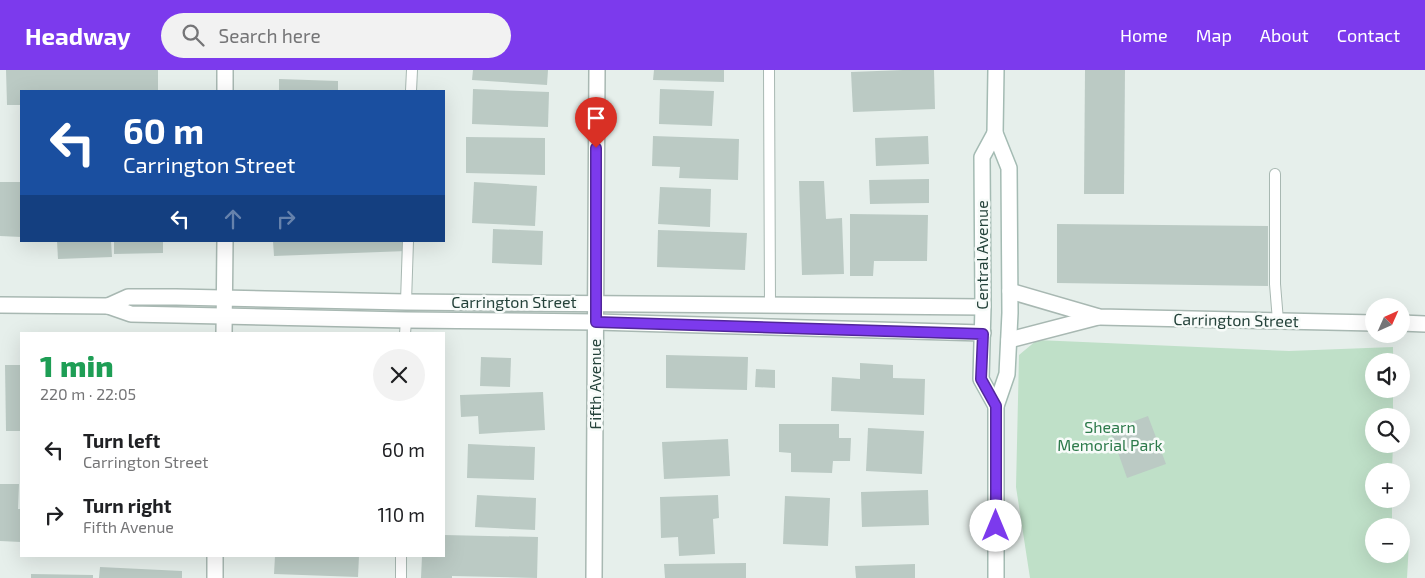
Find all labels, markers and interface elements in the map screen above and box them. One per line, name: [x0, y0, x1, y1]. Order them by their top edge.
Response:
search box: [161, 13, 511, 58]
text: Headway: [25, 21, 131, 50]
icon: search: [179, 21, 207, 49]
text: Search here: [219, 24, 321, 47]
text: Home: [1120, 24, 1168, 46]
text: Map: [1196, 24, 1232, 46]
text: About: [1260, 24, 1309, 46]
text: Contact: [1337, 24, 1400, 46]
pin: [575, 97, 617, 148]
icon: arrive: [582, 104, 610, 132]
text: 60 m: [123, 109, 204, 151]
icon: left: [40, 110, 105, 175]
text: Carrington Street: [123, 151, 295, 177]
street label: Central Avenue: [972, 200, 991, 310]
icon: left: [166, 205, 194, 233]
icon: ahead: [219, 205, 247, 233]
icon: right: [272, 205, 300, 233]
street label: Carrington Street: [451, 292, 577, 311]
north arrow: [1365, 298, 1410, 342]
map controls: [1365, 298, 1410, 563]
street label: Carrington Street: [1173, 309, 1299, 330]
street label: Fifth Avenue: [585, 339, 604, 429]
text: 1 min: [40, 347, 114, 383]
button: close: [373, 349, 425, 401]
button: sound: [1365, 353, 1410, 398]
text: 220 m · 22:05: [40, 384, 136, 403]
button: search: [1365, 408, 1410, 453]
park label: Shearn Memorial Park: [1057, 417, 1163, 454]
text: Turn left: [83, 429, 160, 452]
icon: left: [40, 436, 68, 464]
text: 60 m: [382, 438, 425, 461]
text: Carrington Street: [83, 452, 208, 471]
button: +: [1365, 463, 1410, 508]
text: Turn right: [83, 494, 171, 517]
position arrow: [969, 499, 1021, 551]
icon: right: [40, 501, 68, 529]
text: 110 m: [378, 503, 425, 526]
text: Fifth Avenue: [83, 517, 174, 536]
button: −: [1365, 518, 1410, 563]

